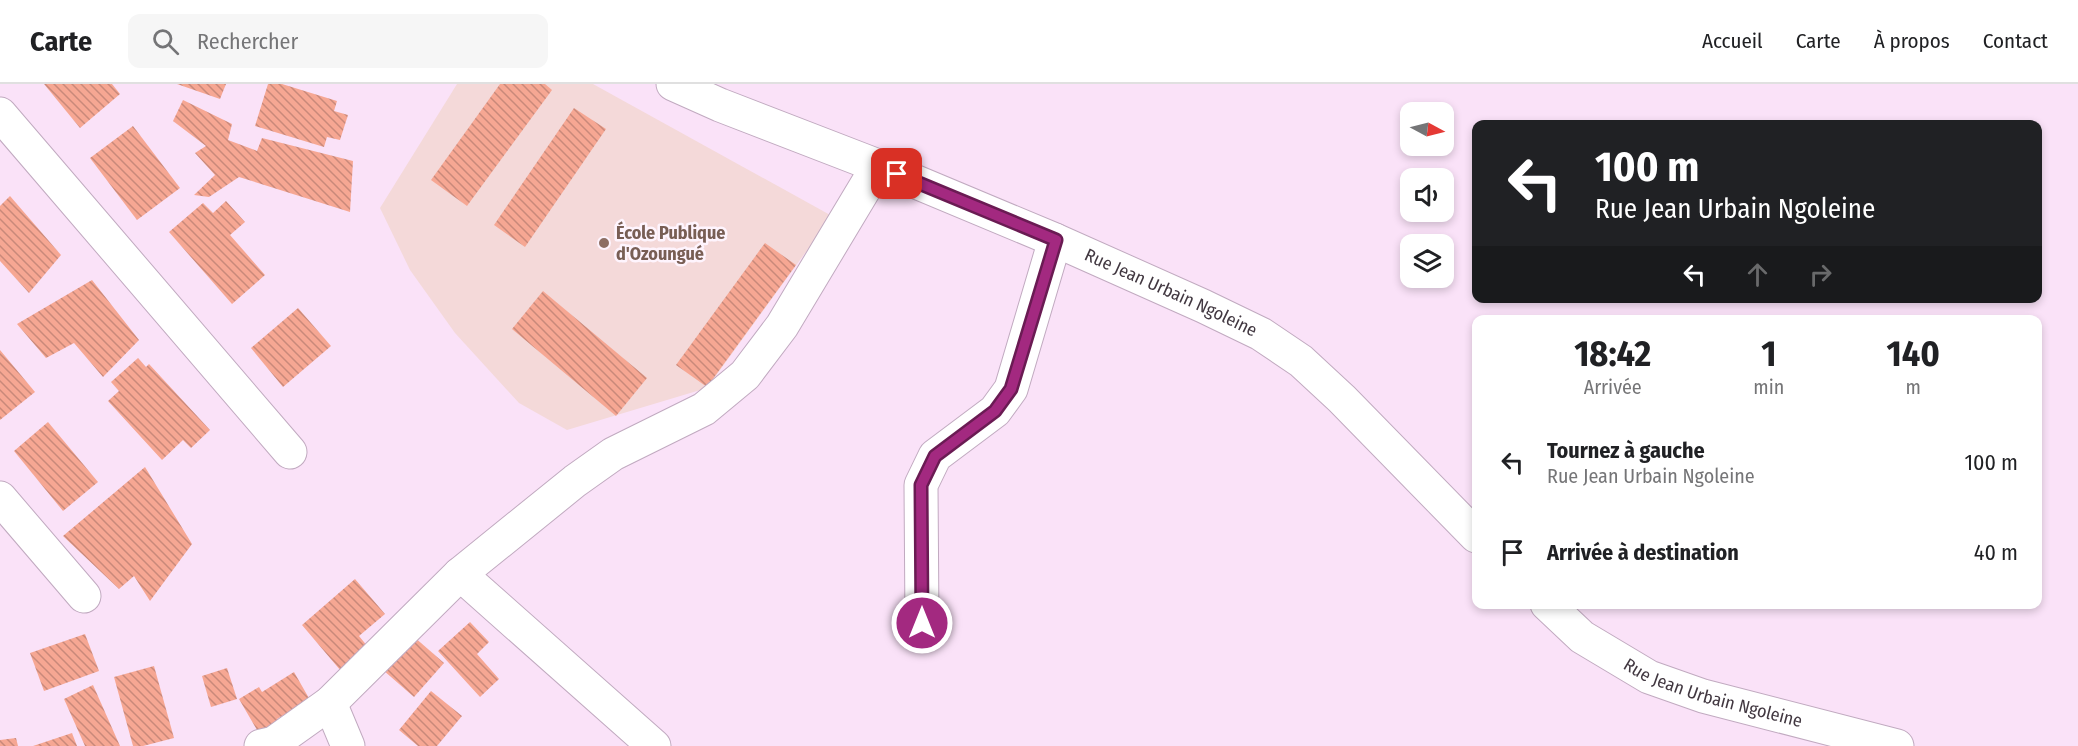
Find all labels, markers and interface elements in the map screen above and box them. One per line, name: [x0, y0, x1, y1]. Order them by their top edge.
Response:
search box: [128, 14, 548, 68]
text: Carte: [30, 25, 92, 58]
icon: search: [149, 25, 182, 58]
text: Rechercher: [197, 28, 298, 55]
text: Accueil: [1702, 28, 1763, 54]
text: Carte: [1796, 28, 1841, 54]
text: À propos: [1874, 28, 1950, 54]
text: Contact: [1983, 28, 2048, 54]
north arrow: [1400, 102, 1454, 156]
map controls: [1400, 102, 1454, 288]
text: 100 m: [1595, 142, 1699, 192]
icon: left: [1496, 144, 1574, 222]
pin: [871, 148, 922, 199]
icon: arrive: [880, 157, 913, 190]
button: sound: [1400, 168, 1454, 222]
text: Rue Jean Urbain Ngoleine: [1595, 193, 1875, 225]
place label: École Publique d'Ozoungué: [616, 221, 725, 265]
button: layers: [1400, 234, 1454, 288]
marker: École Publique d'Ozoungué: [597, 236, 611, 250]
street label: Rue Jean Urbain Ngoleine: [1081, 244, 1261, 342]
icon: left: [1678, 258, 1711, 291]
icon: ahead: [1741, 258, 1774, 291]
icon: right: [1804, 258, 1837, 291]
text: 18:42: [1574, 332, 1651, 376]
text: 1: [1761, 332, 1776, 376]
text: 140: [1886, 332, 1940, 376]
text: Arrivée: [1584, 375, 1642, 399]
text: min: [1753, 375, 1784, 399]
text: m: [1905, 375, 1921, 399]
text: Tournez à gauche: [1547, 437, 1705, 464]
icon: left: [1496, 446, 1529, 479]
text: 100 m: [1964, 449, 2018, 476]
text: Rue Jean Urbain Ngoleine: [1547, 464, 1755, 488]
icon: arrive: [1496, 536, 1529, 569]
text: Arrivée à destination: [1547, 539, 1739, 566]
text: 40 m: [1974, 539, 2018, 566]
position arrow: [890, 591, 954, 655]
street label: Rue Jean Urbain Ngoleine: [1620, 653, 1805, 732]

